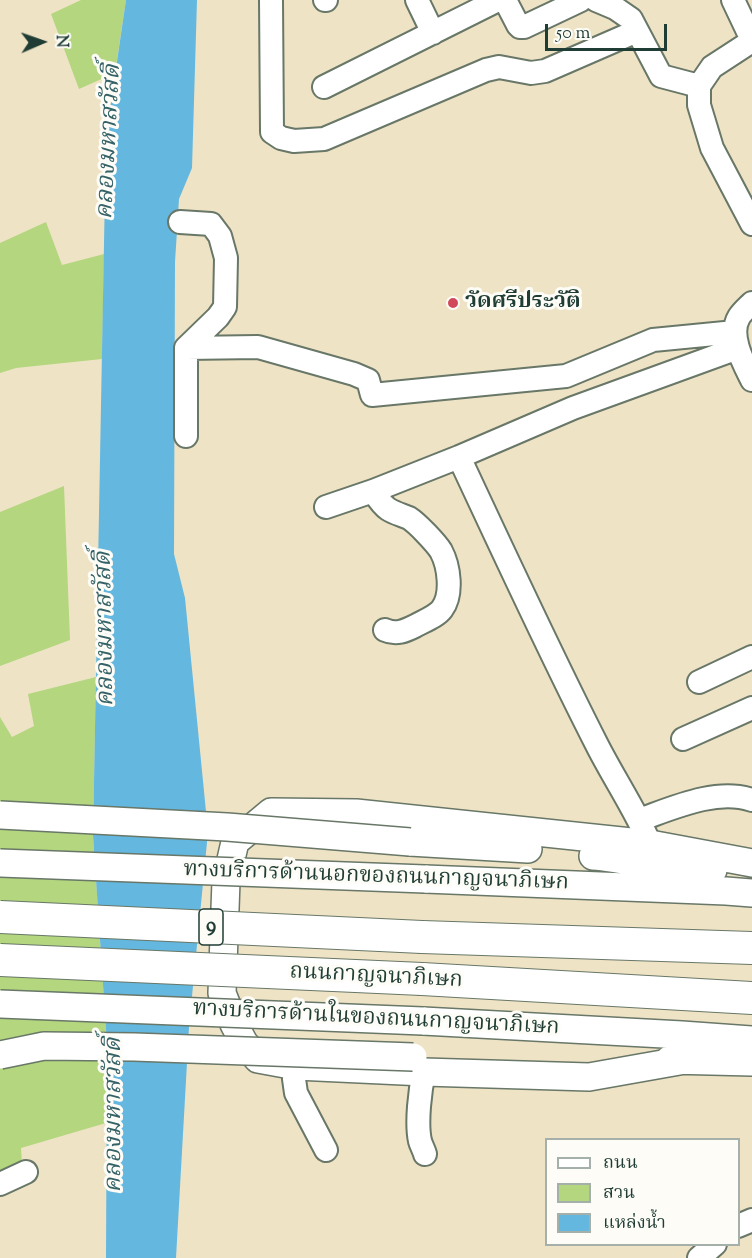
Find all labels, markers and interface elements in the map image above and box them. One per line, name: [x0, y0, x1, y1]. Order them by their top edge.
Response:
north arrow: [12, 12, 72, 72]
scale bar: [548, 12, 670, 50]
text: 50 m: [556, 21, 590, 47]
text: N: [49, 35, 72, 48]
water label: คลองมหาสวัสดิ์: [93, 64, 129, 220]
place label: วัดศรีประวัติ: [465, 290, 581, 316]
marker: วัดศรีประวัติ: [446, 296, 460, 310]
water label: คลองมหาสวัสดิ์: [91, 551, 123, 707]
street label: ทางบริการด้านนอกของถนนกาญจนาภิเษก: [183, 858, 569, 898]
road number: 9: [199, 909, 223, 945]
street label: ถนนกาญจนาภิเษก: [289, 960, 463, 996]
street label: ทางบริการด้านในของถนนกาญจนาภิเษก: [192, 997, 560, 1043]
water label: คลองมหาสวัสดิ์: [102, 1037, 130, 1193]
legend: [545, 1138, 740, 1246]
text: ถนน: [603, 1151, 638, 1177]
text: สวน: [603, 1181, 635, 1207]
text: แหล่งน้ำ: [603, 1211, 666, 1237]

